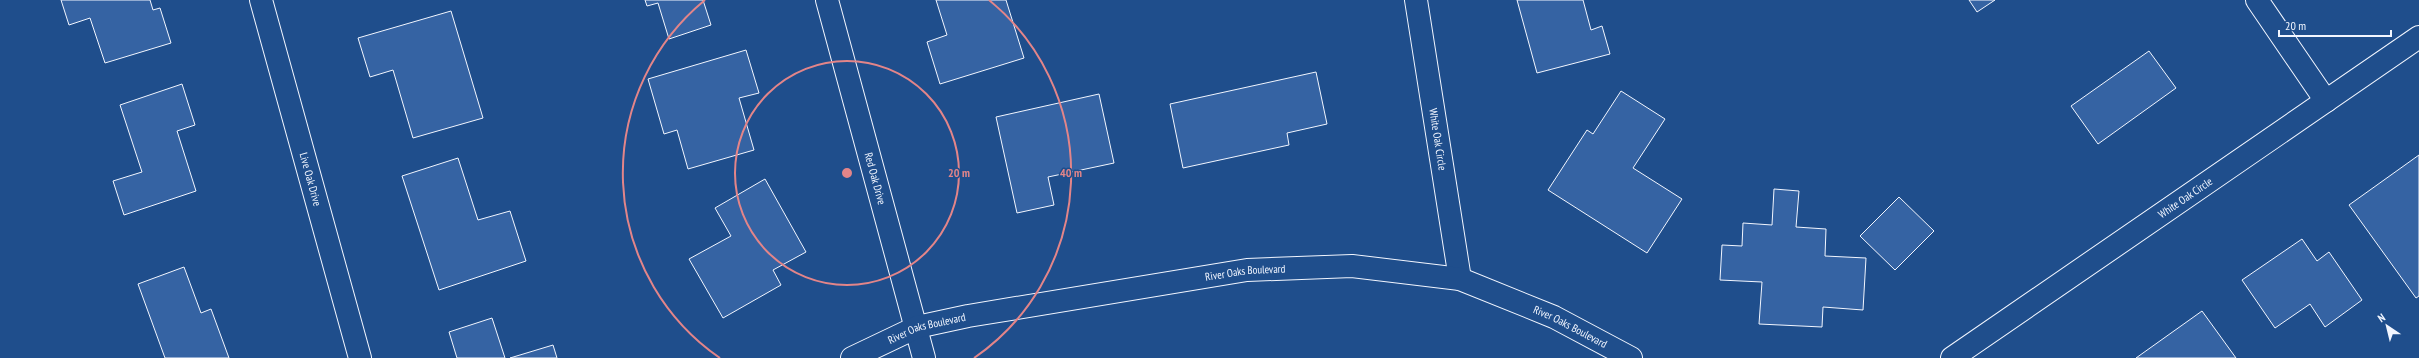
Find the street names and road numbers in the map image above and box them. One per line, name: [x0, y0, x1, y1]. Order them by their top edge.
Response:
street label: White Oak Circle: [1426, 107, 1450, 172]
street label: Live Oak Drive: [297, 151, 325, 208]
street label: Red Oak Drive: [862, 151, 889, 207]
street label: White Oak Circle: [2155, 174, 2215, 221]
street label: River Oaks Boulevard: [1204, 262, 1286, 284]
street label: River Oaks Boulevard: [1531, 302, 1610, 351]
street label: River Oaks Boulevard: [886, 310, 967, 347]

